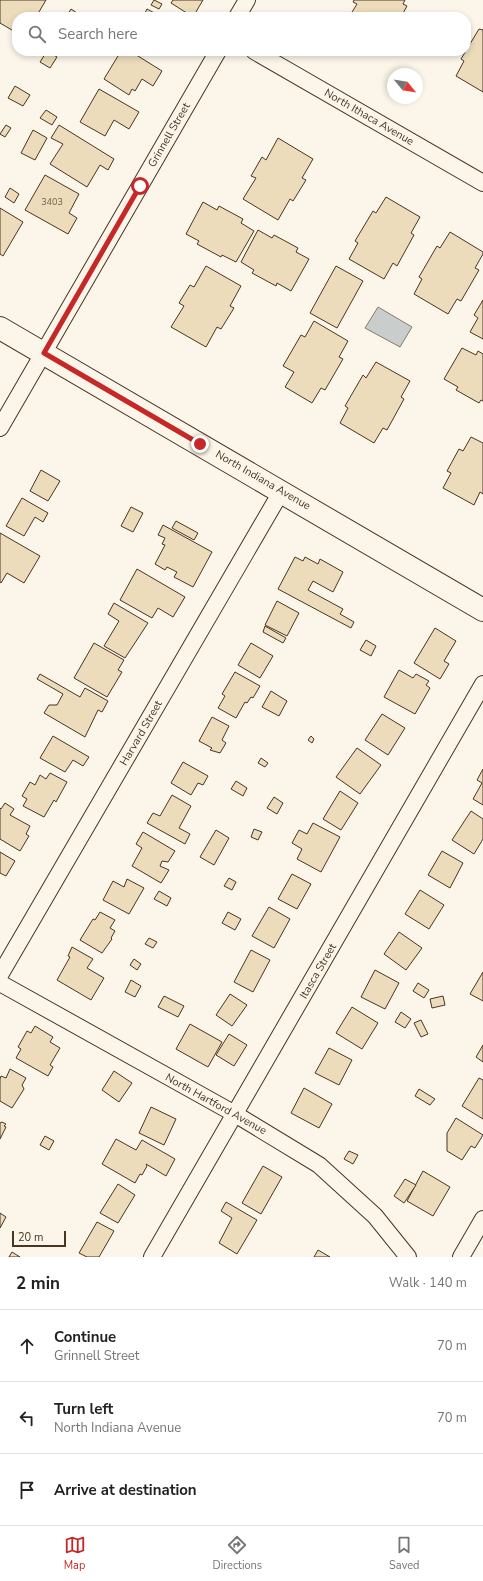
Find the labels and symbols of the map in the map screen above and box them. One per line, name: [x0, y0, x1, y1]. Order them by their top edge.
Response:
north arrow: [387, 68, 423, 104]
street label: North Ithaca Avenue: [321, 85, 417, 149]
street label: Grinnell Street: [144, 100, 194, 170]
route start: [131, 177, 149, 195]
house number: 3403: [41, 196, 63, 208]
route end: [191, 435, 209, 453]
street label: North Indiana Avenue: [213, 447, 313, 513]
street label: Harvard Street: [116, 698, 166, 768]
street label: Itasca Street: [296, 940, 340, 1001]
street label: North Hartford Avenue: [163, 1070, 270, 1138]
scale bar: [12, 1229, 66, 1248]

